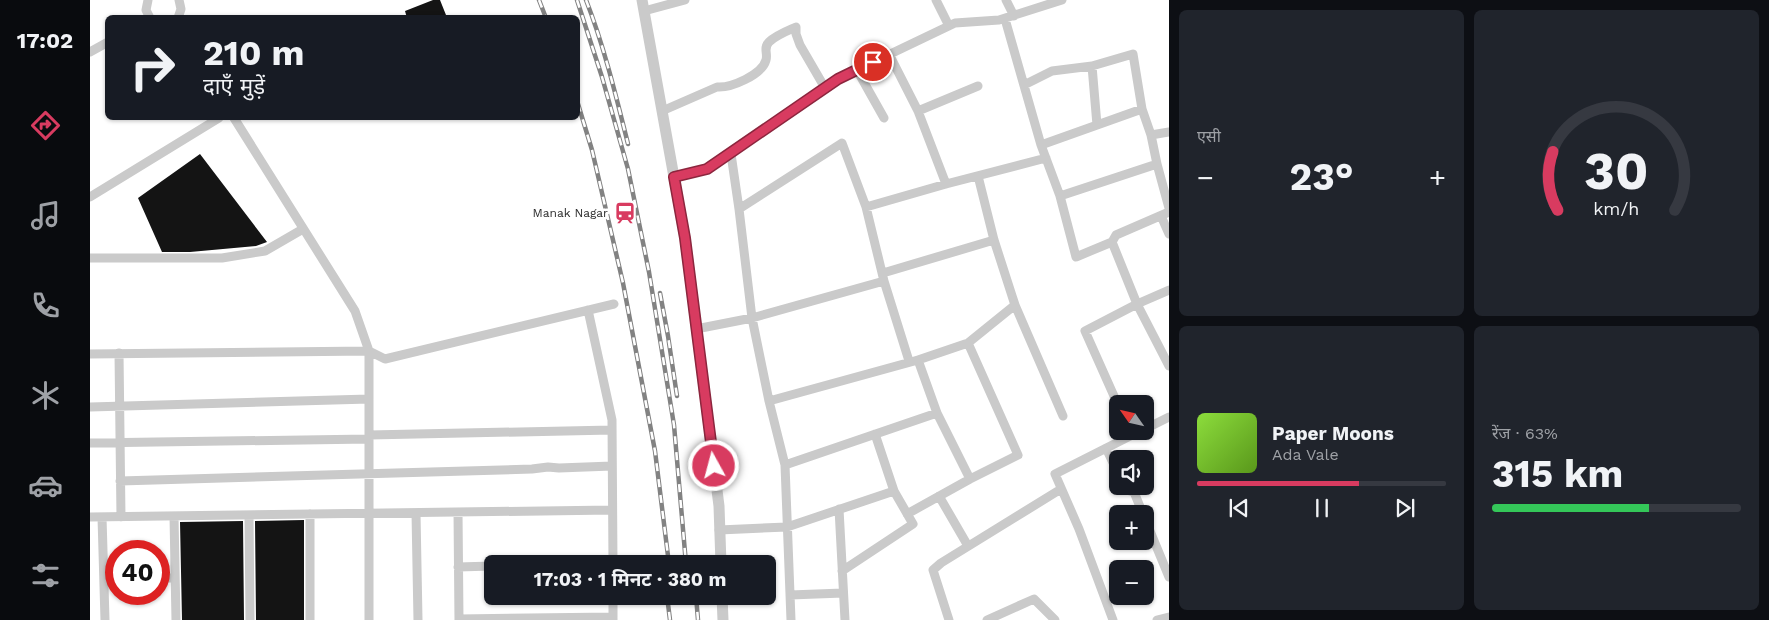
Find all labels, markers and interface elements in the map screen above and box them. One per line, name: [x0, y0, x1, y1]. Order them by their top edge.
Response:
text: 17:02: [17, 28, 73, 53]
text: 210 m: [203, 32, 304, 74]
icon: right: [120, 35, 185, 100]
pin: [852, 41, 894, 83]
icon: arrive: [859, 48, 887, 76]
text: दाएँ मुड़ें: [203, 74, 265, 99]
icon: directions: [28, 108, 63, 143]
text: एसी: [1197, 127, 1221, 146]
text: 30: [1584, 141, 1649, 202]
text: 23°: [1290, 155, 1354, 199]
text: −: [1197, 161, 1214, 194]
text: +: [1429, 161, 1446, 194]
icon: music: [28, 198, 63, 233]
text: km/h: [1593, 198, 1640, 219]
station icon: Manak Nagar: [612, 200, 638, 226]
place label: Manak Nagar: [533, 206, 608, 220]
icon: phone: [28, 288, 63, 323]
icon: climate: [28, 378, 63, 413]
north arrow: [1109, 395, 1154, 440]
map controls: [1109, 395, 1154, 605]
text: Paper Moons: [1272, 422, 1394, 445]
text: रेंज · 63%: [1492, 424, 1558, 443]
position arrow: [687, 439, 739, 491]
text: Ada Vale: [1272, 445, 1339, 464]
button: sound: [1109, 450, 1154, 495]
text: 315 km: [1492, 452, 1623, 496]
icon: car: [28, 468, 63, 503]
icon: previous: [1225, 494, 1253, 522]
icon: pause: [1308, 494, 1336, 522]
icon: next: [1391, 494, 1419, 522]
button: +: [1109, 505, 1154, 550]
speed limit sign: 40: [105, 540, 170, 605]
icon: filters: [28, 558, 63, 593]
button: −: [1109, 560, 1154, 605]
text: 17:03 · 1 मिनट · 380 m: [534, 568, 726, 591]

